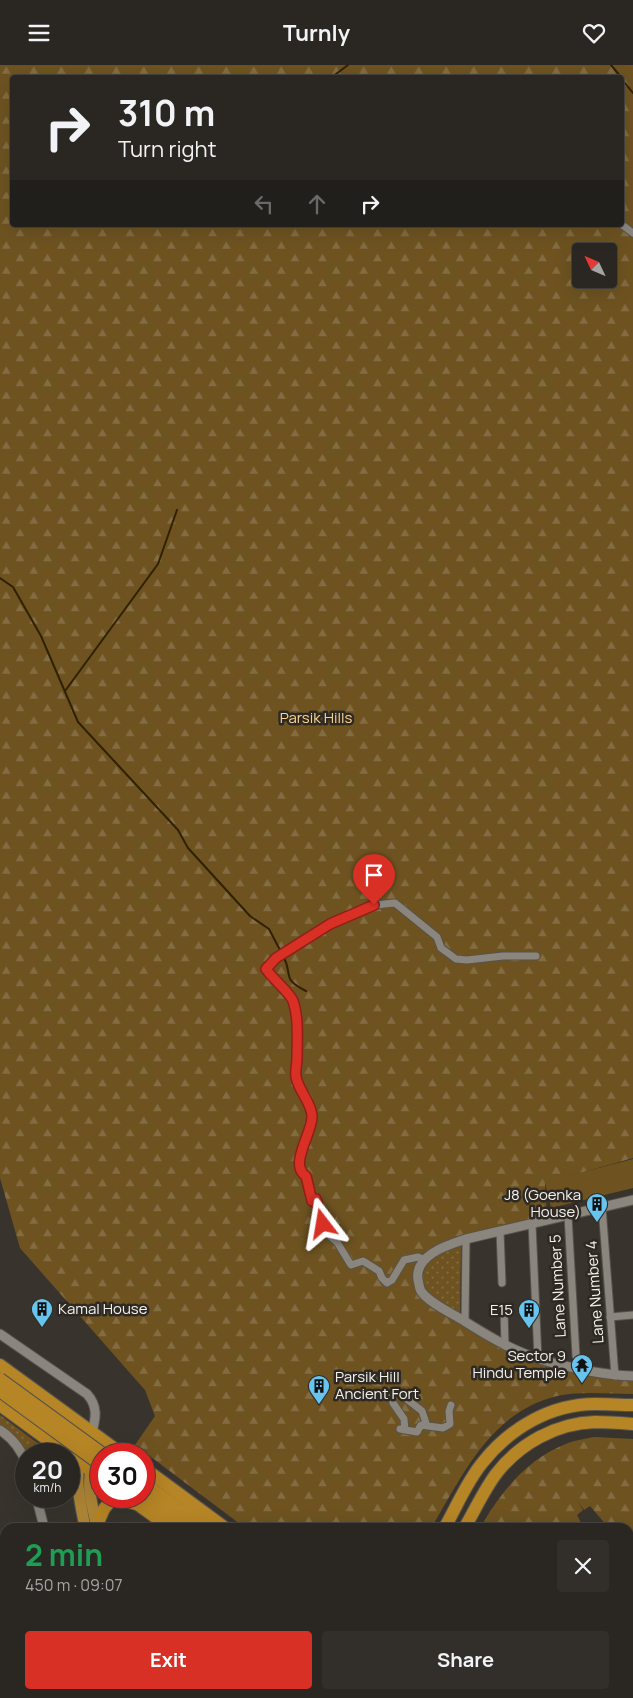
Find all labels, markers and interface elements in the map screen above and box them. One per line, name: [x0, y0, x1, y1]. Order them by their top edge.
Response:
text: Turnly: [283, 18, 350, 48]
icon: menu: [25, 19, 53, 47]
icon: heart: [580, 19, 608, 47]
text: 310 m: [118, 89, 215, 137]
icon: right: [35, 95, 100, 160]
text: Turn right: [118, 134, 216, 164]
icon: left: [250, 190, 278, 218]
icon: ahead: [303, 190, 331, 218]
icon: right: [356, 190, 384, 218]
north arrow: [572, 243, 618, 287]
map controls: [572, 243, 617, 288]
park label: Parsik Hills: [280, 707, 352, 728]
pin: [353, 854, 395, 905]
icon: arrive: [360, 861, 388, 889]
place label: J8 (Goenka House): [504, 1184, 581, 1222]
building icon: J8 (Goenka House): [585, 1192, 609, 1223]
position arrow: [296, 1197, 348, 1249]
street label: Lane Number 5: [544, 1234, 571, 1338]
street label: Lane Number 4: [580, 1240, 609, 1344]
building icon: Kamal House: [30, 1297, 54, 1328]
place label: Kamal House: [58, 1298, 148, 1319]
building icon: E15: [517, 1298, 541, 1329]
place label: E15: [490, 1299, 513, 1320]
place label: Sector 9 Hindu Temple: [472, 1345, 566, 1383]
temple icon: Sector 9 Hindu Temple: [570, 1353, 594, 1384]
place label: Parsik Hill Ancient Fort: [335, 1366, 419, 1404]
building icon: Parsik Hill Ancient Fort: [307, 1374, 331, 1405]
speed limit sign: 30: [90, 1443, 155, 1508]
text: 20: [32, 1452, 63, 1487]
text: km/h: [34, 1479, 61, 1496]
text: 2 min: [25, 1534, 103, 1575]
button: close: [557, 1540, 609, 1592]
text: 450 m · 09:07: [25, 1574, 123, 1596]
button: Exit: [25, 1631, 312, 1689]
button: Share: [322, 1631, 609, 1689]

